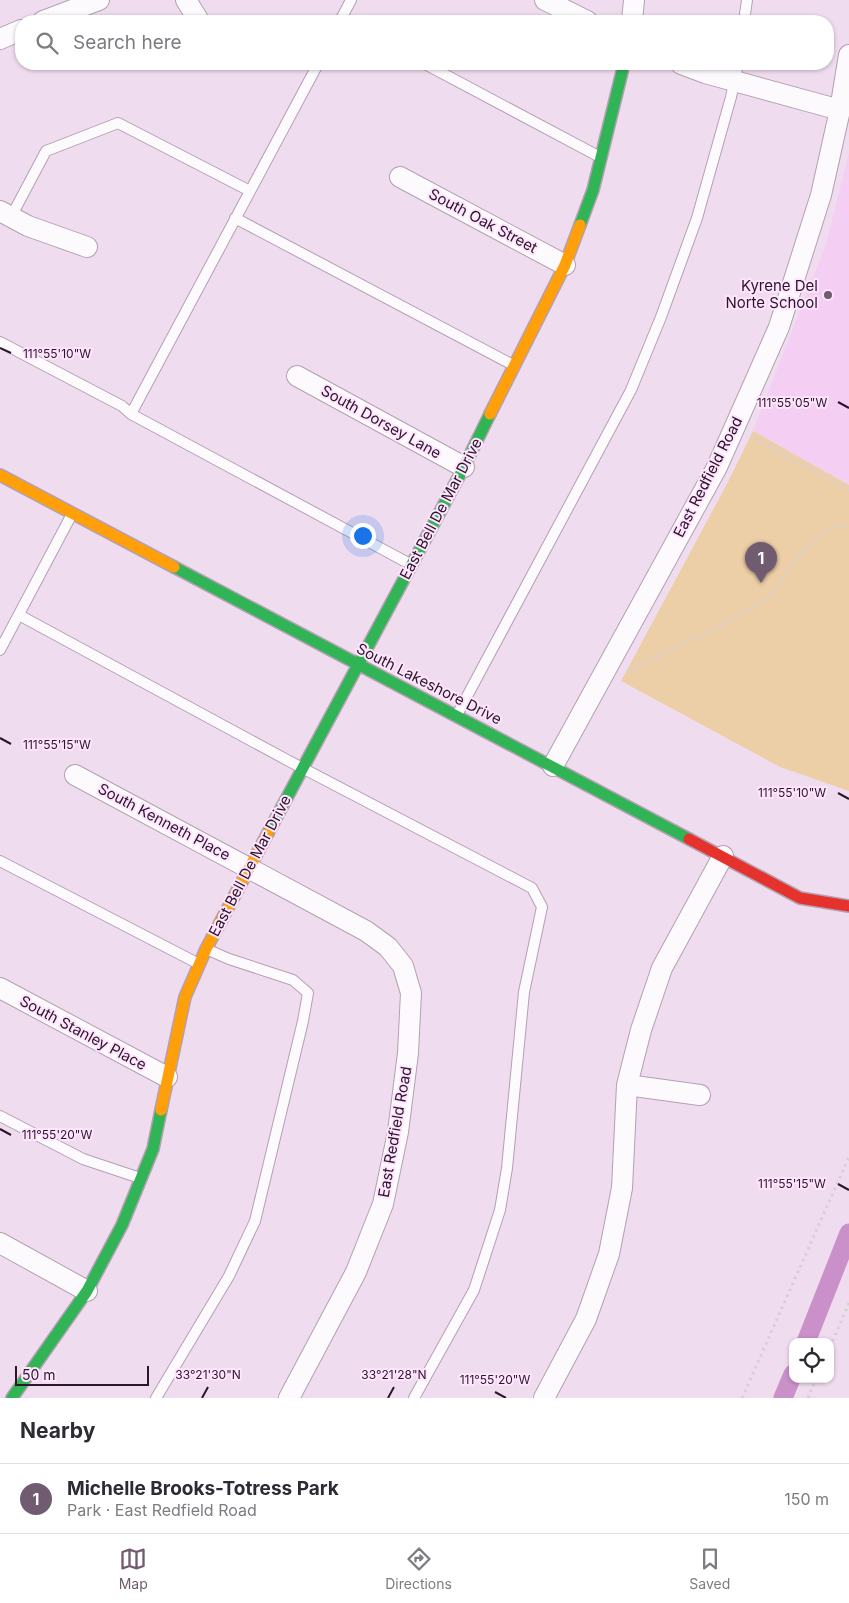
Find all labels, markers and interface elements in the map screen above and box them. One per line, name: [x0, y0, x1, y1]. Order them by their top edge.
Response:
search box: [15, 15, 834, 70]
icon: search: [33, 29, 61, 57]
text: Search here: [73, 31, 182, 54]
street label: South Oak Street: [426, 184, 541, 257]
place label: Kyrene Del Norte School: [725, 276, 818, 312]
marker: Kyrene Del Norte School: [822, 289, 834, 301]
text: 111°55'10"W: [23, 346, 91, 361]
street label: South Dorsey Lane: [318, 381, 445, 462]
text: 111°55'05"W: [757, 395, 827, 410]
street label: East Redfield Road: [669, 413, 746, 540]
street label: East Bell De Mar Drive: [395, 435, 486, 583]
your location: [350, 523, 376, 549]
pin: 1: [745, 542, 777, 583]
street label: South Lakeshore Drive: [353, 639, 505, 728]
text: 111°55'15"W: [23, 737, 91, 752]
street label: South Kenneth Place: [95, 779, 234, 864]
text: 111°55'10"W: [758, 785, 826, 800]
street label: East Bell De Mar Drive: [204, 792, 295, 940]
street label: South Stanley Place: [16, 991, 150, 1074]
street label: East Redfield Road: [374, 1065, 415, 1199]
text: 111°55'20"W: [22, 1127, 92, 1142]
text: 111°55'15"W: [758, 1176, 826, 1191]
map controls: [789, 1338, 834, 1383]
button: locate: [789, 1338, 834, 1383]
scale bar: [15, 1363, 149, 1386]
text: 50 m: [22, 1366, 56, 1383]
text: 33°21'30"N: [175, 1367, 241, 1382]
text: 33°21'28"N: [361, 1367, 427, 1382]
text: 111°55'20"W: [460, 1372, 530, 1387]
text: Nearby: [20, 1418, 95, 1443]
text: Michelle Brooks-Totress Park: [67, 1477, 339, 1500]
text: 1: [33, 1489, 39, 1509]
text: 150 m: [784, 1489, 829, 1509]
text: Park · East Redfield Road: [67, 1500, 257, 1520]
tab: Map: [119, 1545, 148, 1592]
tab: Directions: [385, 1545, 452, 1592]
tab: Saved: [689, 1545, 730, 1592]

